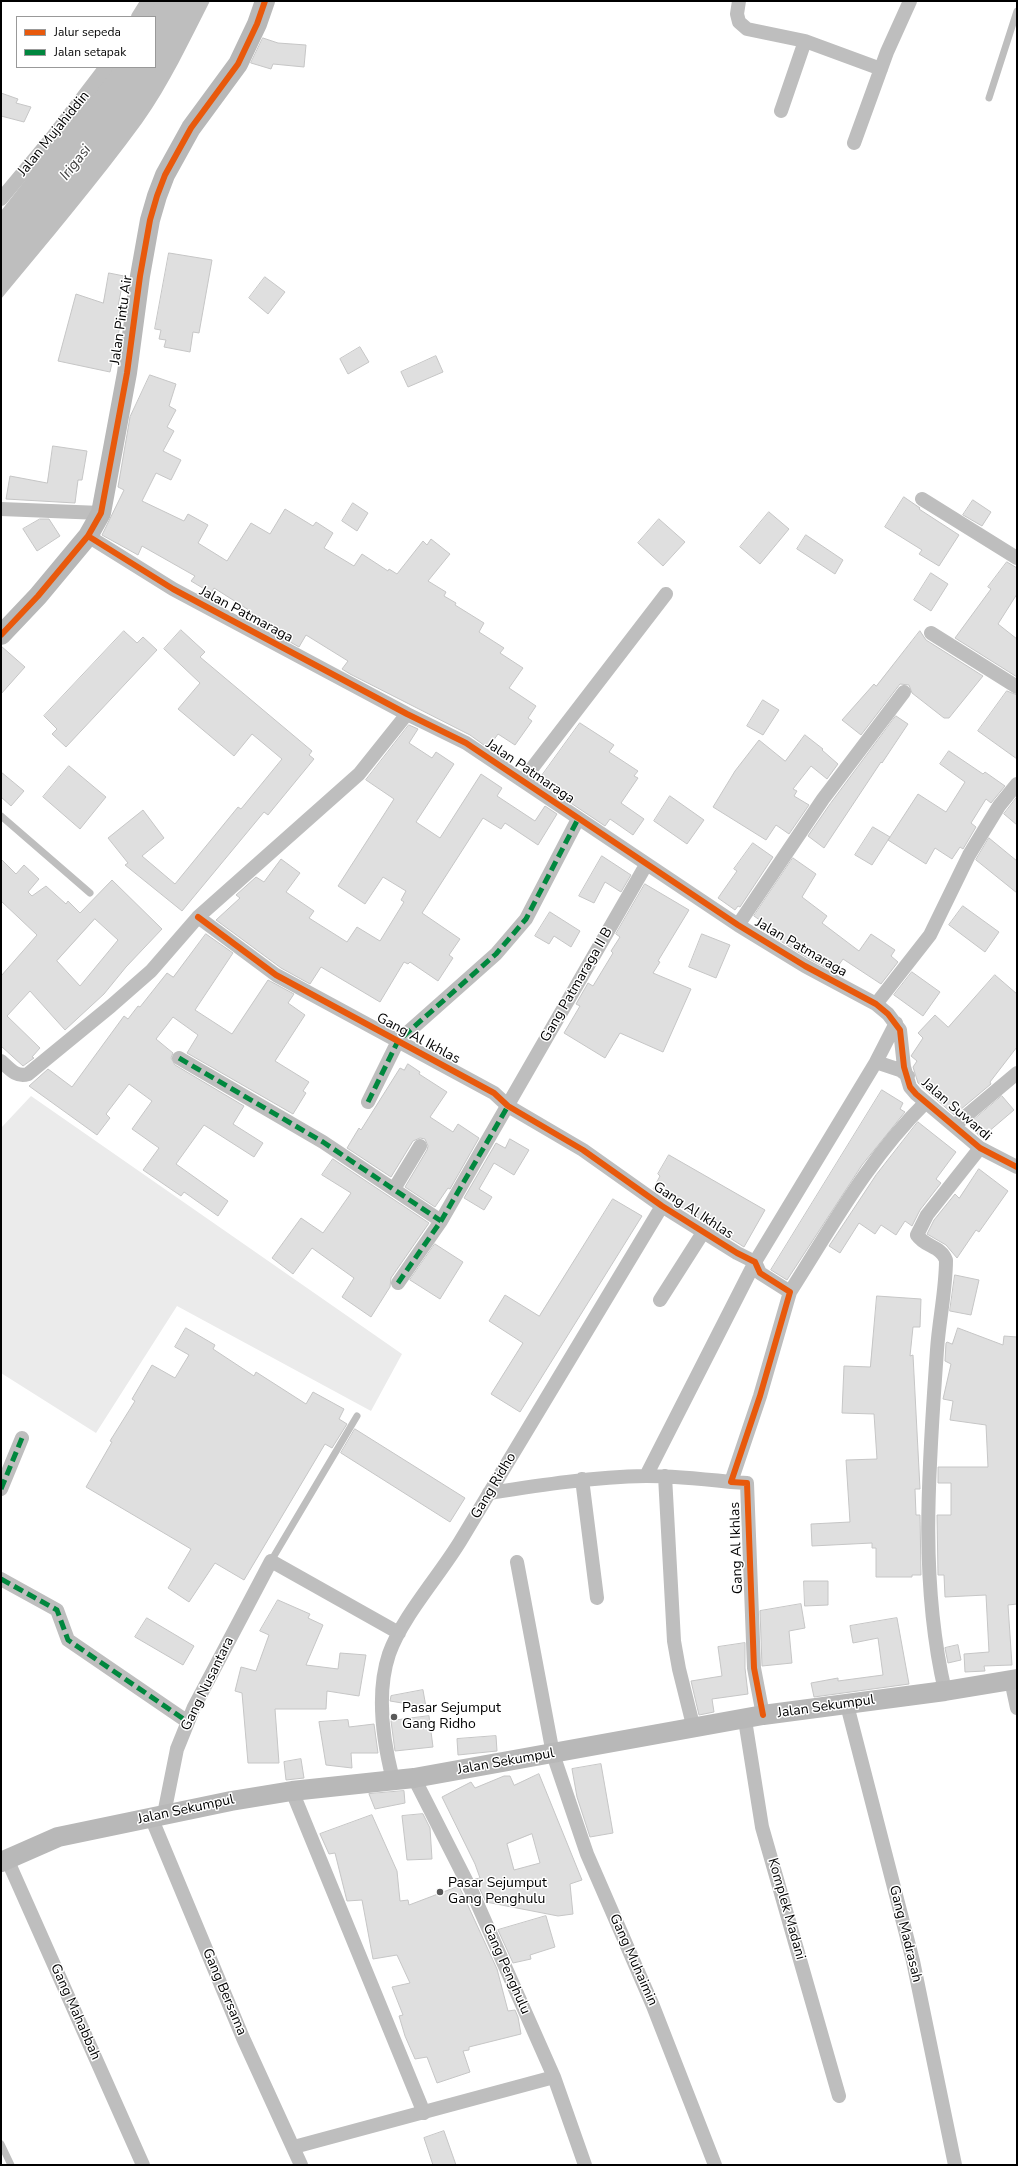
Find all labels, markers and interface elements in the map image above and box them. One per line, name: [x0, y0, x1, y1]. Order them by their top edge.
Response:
legend: [16, 16, 156, 68]
text: Jalur sepeda: [54, 24, 121, 40]
text: Jalan setapak: [54, 44, 126, 60]
street label: Jalan Mujahiddin: [15, 88, 93, 180]
water label: Irigasi: [57, 142, 95, 184]
street label: Jalan Pintu Air: [107, 274, 137, 366]
street label: Jalan Patmaraga: [196, 583, 296, 647]
street label: Jalan Patmaraga: [482, 736, 578, 808]
street label: Jalan Patmaraga: [752, 915, 850, 981]
street label: Gang Patmaraga II B: [537, 925, 617, 1045]
street label: Gang Al Ikhlas: [373, 1010, 463, 1068]
street label: Jalan Suwardi: [918, 1075, 994, 1145]
street label: Gang Al Ikhlas: [650, 1179, 736, 1243]
street label: Gang Ridho: [468, 1450, 520, 1522]
street label: Gang Al Ikhlas: [727, 1502, 747, 1594]
street label: Gang Nusantara: [178, 1634, 238, 1734]
street label: Jalan Sekumpul: [776, 1692, 876, 1722]
place label: Pasar Sejumput Gang Ridho: [402, 1701, 501, 1734]
marker: Pasar Sejumput Gang Ridho: [389, 1712, 399, 1722]
street label: Jalan Sekumpul: [456, 1745, 556, 1779]
street label: Jalan Sekumpul: [136, 1792, 236, 1828]
street label: Komplek Madani: [763, 1856, 809, 1962]
place label: Pasar Sejumput Gang Penghulu: [448, 1876, 547, 1908]
street label: Gang Madrasah: [885, 1884, 925, 1984]
marker: Pasar Sejumput Gang Penghulu: [435, 1887, 445, 1897]
street label: Gang Muhaimin: [605, 1911, 661, 2009]
street label: Gang Penghulu: [479, 1921, 533, 2017]
street label: Gang Bersama: [198, 1946, 250, 2038]
street label: Gang Mahabbah: [46, 1961, 104, 2063]

